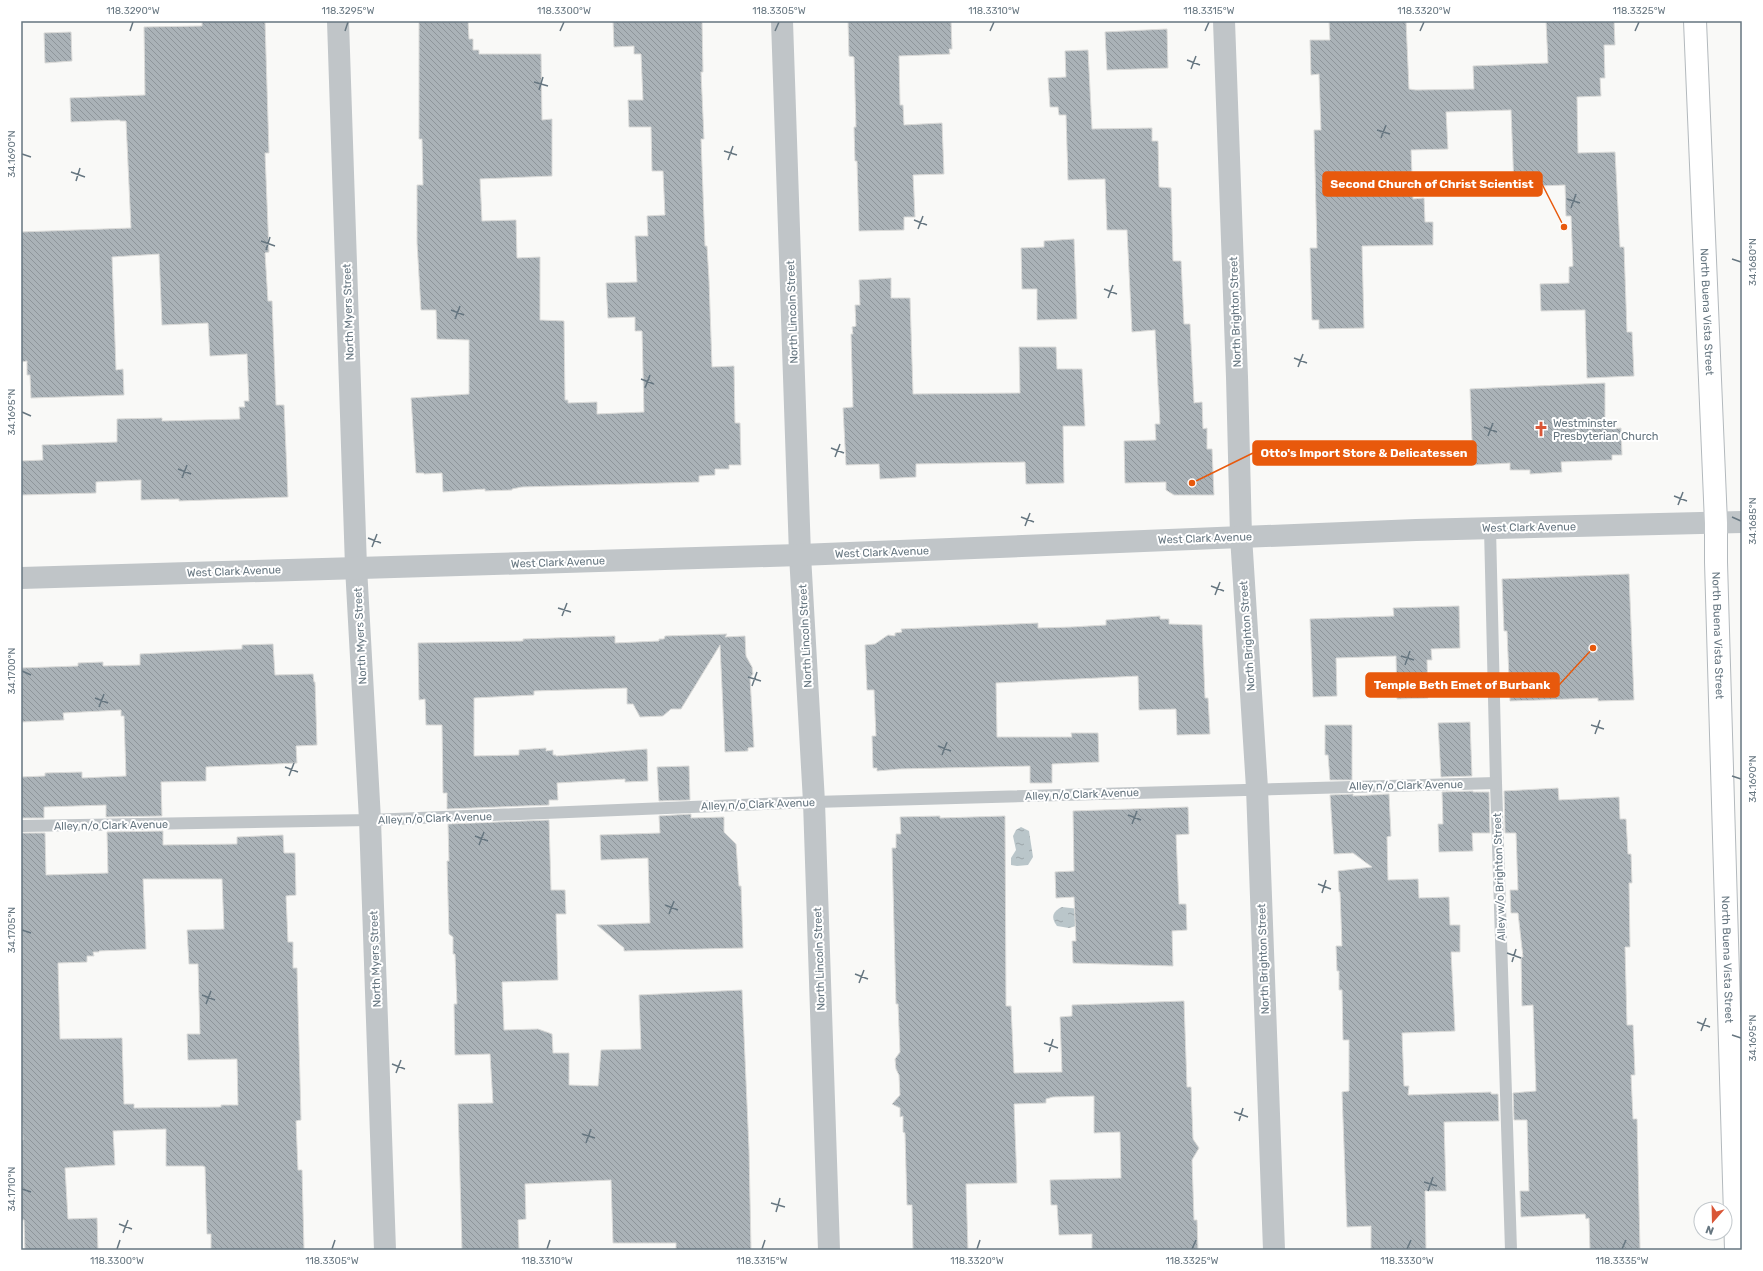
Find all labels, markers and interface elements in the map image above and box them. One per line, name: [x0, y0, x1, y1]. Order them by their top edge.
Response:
text: 118.3290°W: [106, 5, 160, 17]
text: 118.3295°W: [322, 5, 374, 17]
text: 118.3300°W: [537, 5, 591, 17]
text: 118.3305°W: [752, 5, 806, 17]
text: 118.3310°W: [968, 5, 1020, 17]
text: 118.3315°W: [1183, 5, 1235, 17]
text: 118.3320°W: [1397, 5, 1451, 17]
text: 118.3325°W: [1612, 5, 1666, 17]
text: 34.1690°N: [6, 130, 18, 178]
callout: Second Church of Christ Scientist: [1323, 172, 1542, 196]
text: Second Church of Christ Scientist: [1330, 177, 1534, 191]
text: 34.1680°N: [1747, 238, 1759, 286]
street label: North Buena Vista Street: [1698, 248, 1716, 376]
street label: North Brighton Street: [1227, 256, 1244, 368]
street label: North Lincoln Street: [784, 259, 801, 364]
street label: North Myers Street: [340, 263, 357, 361]
text: 34.1695°N: [6, 388, 18, 435]
place label: Westminster Presbyterian Church: [1553, 417, 1659, 443]
church icon: Westminster Presbyterian Church: [1532, 420, 1550, 438]
callout: Otto's Import Store & Delicatessen: [1253, 441, 1476, 465]
text: Otto's Import Store & Delicatessen: [1260, 446, 1468, 460]
text: 34.1685°N: [1747, 497, 1759, 545]
street label: West Clark Avenue: [1482, 520, 1576, 535]
street label: West Clark Avenue: [1158, 530, 1252, 547]
street label: West Clark Avenue: [835, 544, 929, 561]
street label: West Clark Avenue: [511, 554, 605, 571]
street label: West Clark Avenue: [187, 563, 281, 580]
street label: North Buena Vista Street: [1709, 572, 1726, 700]
street label: North Brighton Street: [1237, 579, 1258, 692]
street label: North Lincoln Street: [796, 583, 815, 688]
street label: North Myers Street: [351, 587, 370, 685]
text: 34.1700°N: [6, 648, 18, 694]
callout: Temple Beth Emet of Burbank: [1366, 673, 1559, 697]
text: Temple Beth Emet of Burbank: [1374, 678, 1550, 692]
text: 34.1690°N: [1747, 755, 1759, 803]
street label: Alley n/o Clark Avenue: [1349, 778, 1463, 793]
street label: Alley n/o Clark Avenue: [1025, 786, 1139, 803]
street label: Alley n/o Clark Avenue: [701, 796, 815, 813]
street label: Alley n/o Clark Avenue: [378, 810, 492, 827]
street label: Alley w/o Brighton Street: [1491, 812, 1508, 941]
street label: Alley n/o Clark Avenue: [54, 818, 168, 833]
street label: North Buena Vista Street: [1719, 895, 1735, 1024]
street label: North Brighton Street: [1255, 903, 1272, 1015]
street label: North Lincoln Street: [811, 906, 828, 1011]
text: 34.1705°N: [6, 907, 18, 953]
street label: North Myers Street: [367, 910, 384, 1008]
text: 34.1695°N: [1747, 1014, 1759, 1061]
text: 34.1710°N: [6, 1167, 18, 1211]
north arrow: [1693, 1201, 1733, 1241]
text: N: [1704, 1222, 1716, 1237]
text: 118.3300°W: [90, 1255, 144, 1267]
text: 118.3305°W: [305, 1255, 359, 1267]
text: 118.3310°W: [521, 1255, 573, 1267]
text: 118.3315°W: [736, 1255, 788, 1267]
text: 118.3320°W: [950, 1255, 1004, 1267]
text: 118.3325°W: [1165, 1255, 1219, 1267]
text: 118.3330°W: [1380, 1255, 1434, 1267]
text: 118.3335°W: [1595, 1255, 1649, 1267]

